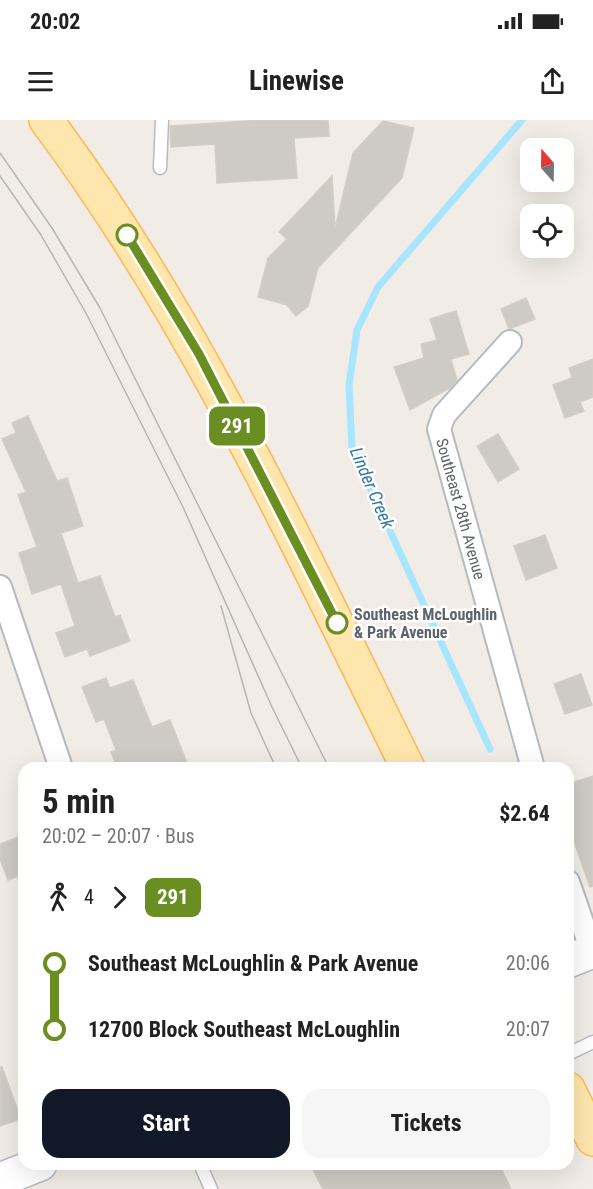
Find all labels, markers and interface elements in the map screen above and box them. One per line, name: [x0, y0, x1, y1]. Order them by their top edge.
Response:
text: 20:02: [30, 9, 81, 34]
icon: menu: [24, 65, 57, 98]
text: Linewise: [249, 65, 344, 97]
icon: share: [536, 65, 569, 98]
north arrow: [520, 138, 574, 192]
map controls: [520, 138, 574, 258]
button: locate: [520, 204, 574, 258]
unlabelled marker: [116, 224, 138, 246]
line badge: 291: [202, 406, 272, 446]
text: 291: [221, 414, 253, 438]
street label: Southeast 28th Avenue: [432, 436, 489, 581]
water label: Linder Creek: [346, 444, 399, 533]
place label: Southeast McLoughlin & Park Avenue: [354, 605, 497, 642]
marker: Southeast McLoughlin & Park Avenue: [326, 612, 348, 634]
text: 5 min: [42, 782, 115, 821]
text: $2.64: [499, 801, 550, 826]
text: 20:02 – 20:07 · Bus: [42, 824, 195, 848]
icon: walk: [42, 881, 75, 914]
icon: forward: [103, 881, 136, 914]
text: 4: [84, 885, 94, 909]
text: 291: [157, 885, 189, 909]
text: Southeast McLoughlin & Park Avenue: [88, 951, 418, 976]
text: 20:06: [506, 951, 550, 975]
text: 12700 Block Southeast McLoughlin: [88, 1017, 400, 1042]
text: 20:07: [506, 1017, 550, 1041]
button: Start: [42, 1089, 290, 1158]
button: Tickets: [302, 1089, 550, 1158]

